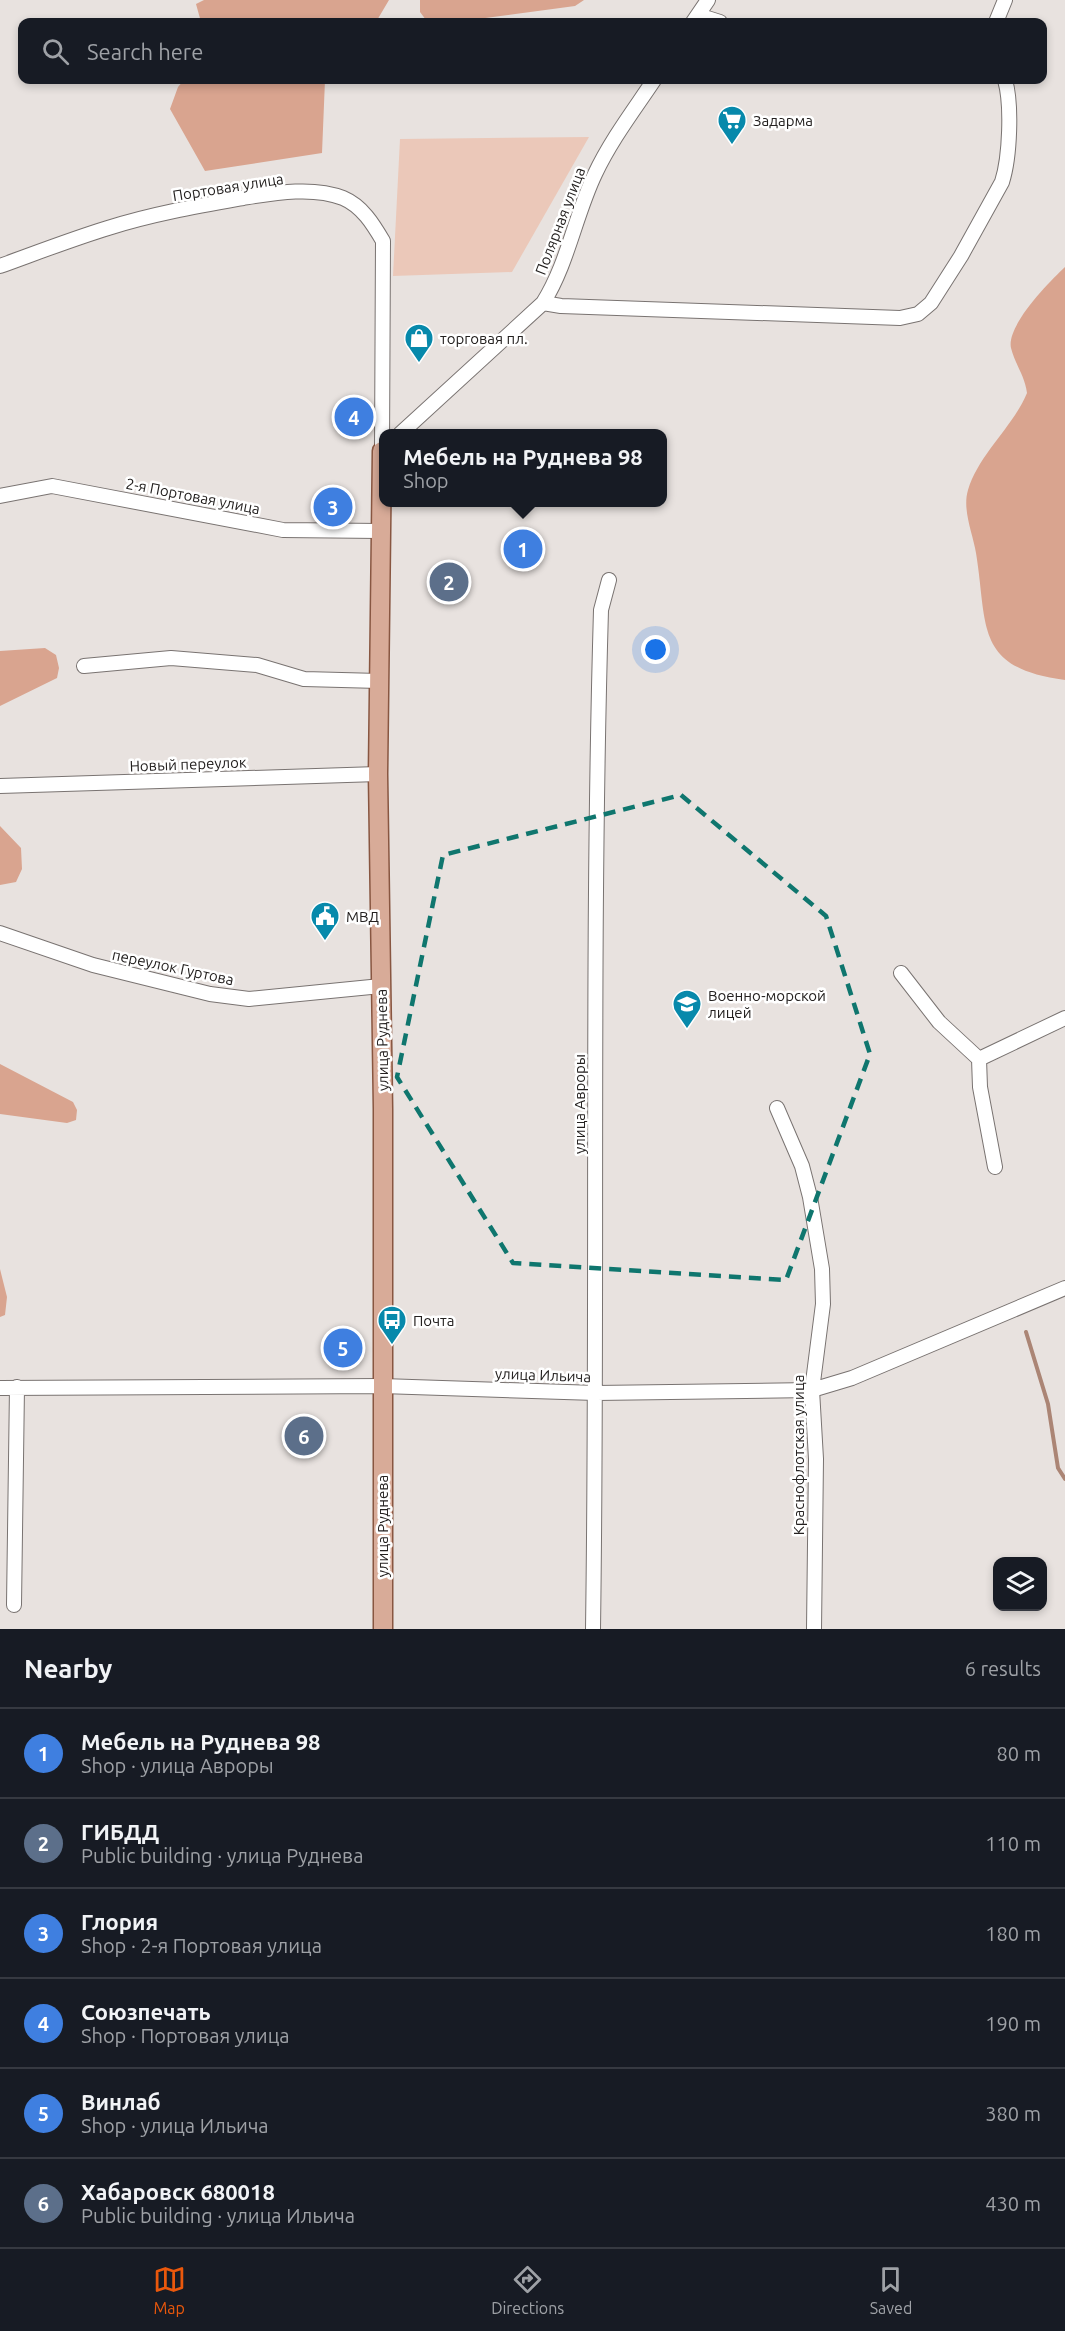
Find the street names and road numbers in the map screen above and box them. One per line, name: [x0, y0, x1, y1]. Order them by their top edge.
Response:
street label: Полярная улица: [532, 165, 588, 277]
street label: Портовая улица: [171, 170, 285, 204]
street label: 2-я Портовая улица: [125, 475, 261, 517]
street label: Новый переулок: [129, 753, 247, 775]
street label: переулок Гуртова: [111, 946, 235, 988]
street label: улица Руднева: [373, 989, 391, 1091]
street label: улица Авроры: [571, 1054, 588, 1154]
street label: улица Ильича: [495, 1365, 591, 1385]
street label: Краснофлотская улица: [790, 1375, 807, 1535]
street label: улица Руднева: [374, 1475, 391, 1577]

